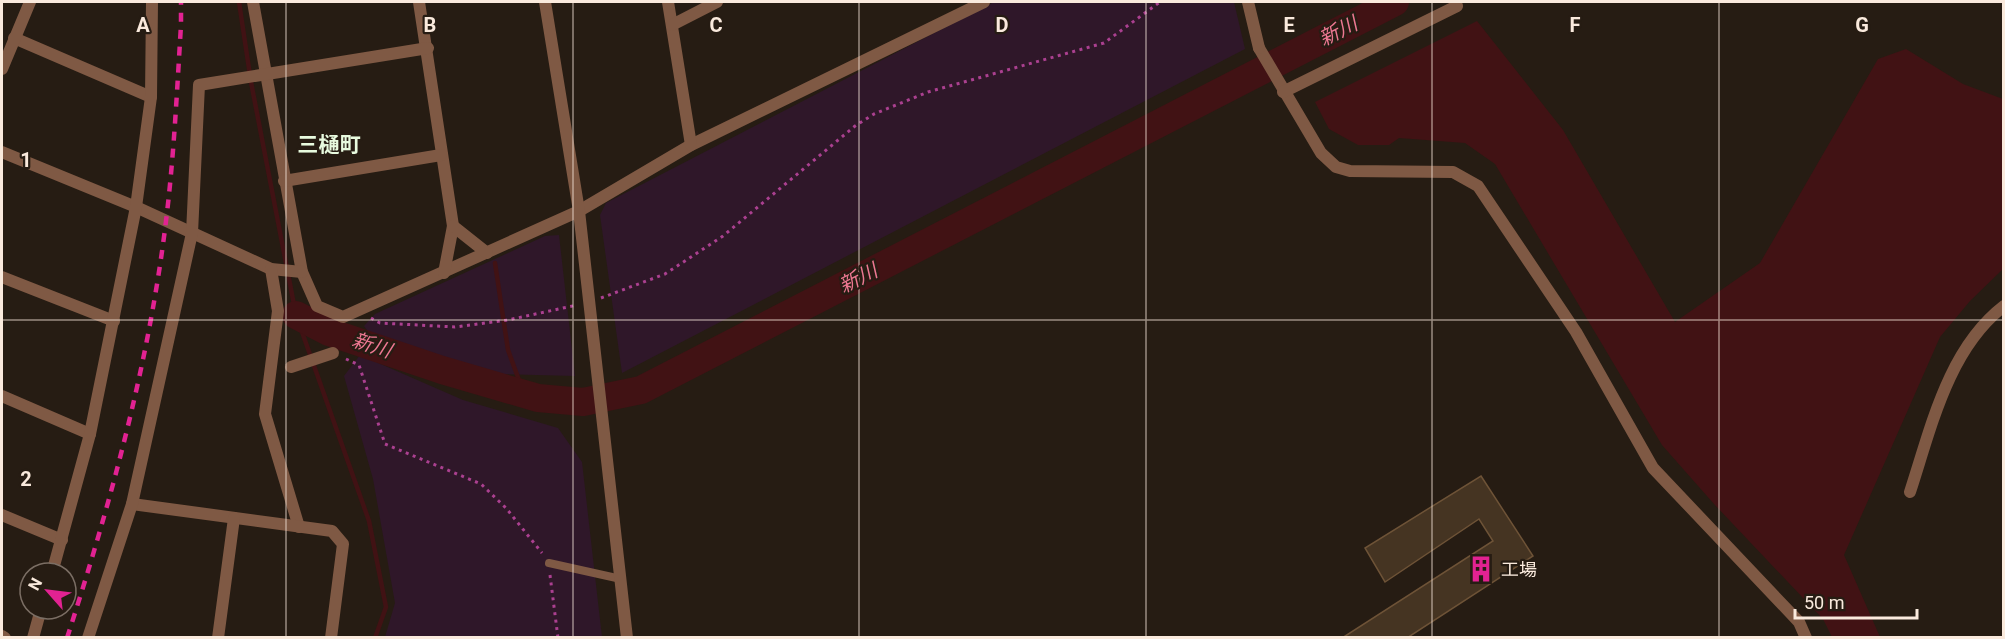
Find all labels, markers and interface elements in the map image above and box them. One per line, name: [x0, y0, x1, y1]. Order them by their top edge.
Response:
water label: 新川: [1315, 10, 1363, 51]
text: A: [136, 13, 150, 37]
text: B: [424, 13, 436, 37]
text: C: [709, 13, 723, 37]
text: D: [996, 13, 1009, 37]
text: E: [1283, 13, 1295, 37]
text: F: [1570, 13, 1581, 37]
text: G: [1855, 13, 1869, 37]
district label: 三樋町: [298, 133, 361, 157]
text: 1: [20, 148, 32, 172]
water label: 新川: [835, 257, 883, 298]
water label: 新川: [349, 327, 397, 363]
text: 2: [20, 467, 32, 491]
building icon: 工場: [1466, 554, 1496, 584]
place label: 工場: [1501, 559, 1537, 580]
north arrow: [18, 561, 78, 621]
text: N: [24, 575, 46, 594]
scale bar: [1795, 582, 1916, 620]
text: 50 m: [1804, 592, 1844, 613]

